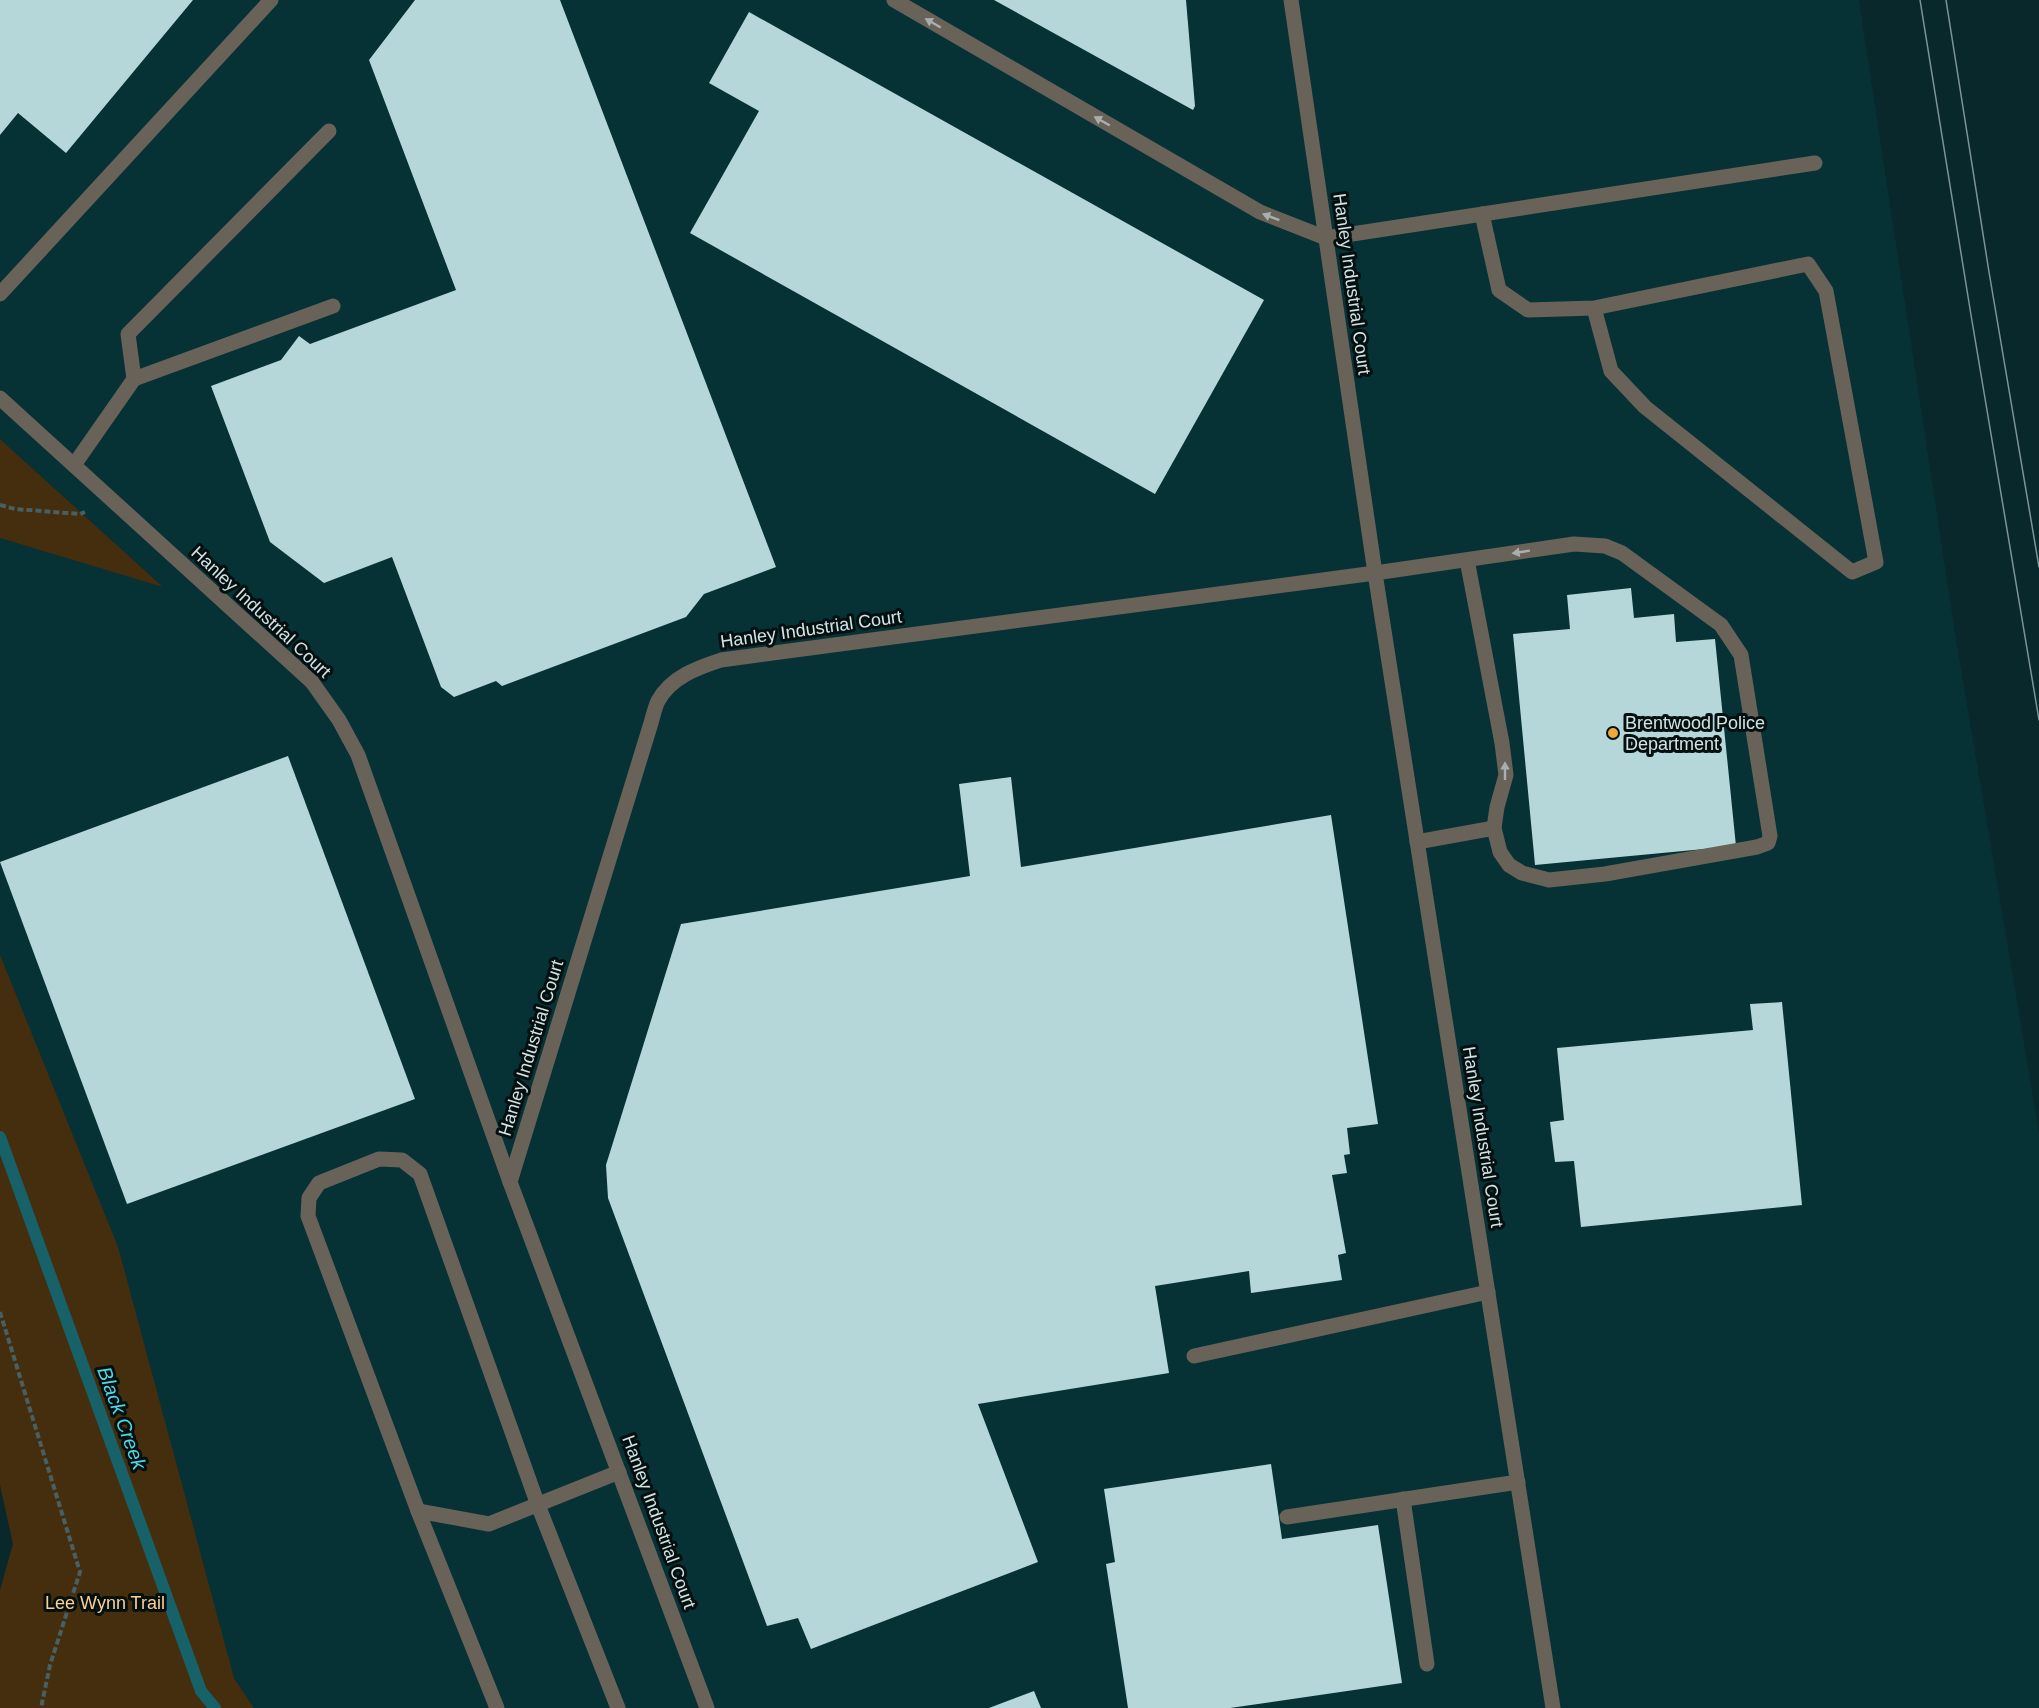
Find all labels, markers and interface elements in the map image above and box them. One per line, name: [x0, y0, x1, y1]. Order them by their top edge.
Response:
one-way arrow: [924, 18, 941, 28]
one-way arrow: [1094, 115, 1110, 126]
street label: Hanley Industrial Court: [1329, 192, 1375, 376]
one-way arrow: [1262, 212, 1280, 221]
street label: Hanley Industrial Court: [187, 542, 335, 682]
one-way arrow: [1511, 548, 1530, 557]
street label: Hanley Industrial Court: [719, 606, 903, 652]
place label: Brentwood Police Department: [1625, 713, 1765, 754]
marker: Brentwood Police Department: [1606, 726, 1620, 740]
one-way arrow: [1500, 762, 1510, 781]
street label: Hanley Industrial Court: [495, 958, 567, 1138]
street label: Hanley Industrial Court: [1459, 1045, 1507, 1229]
water label: Black Creek: [93, 1364, 151, 1473]
street label: Hanley Industrial Court: [618, 1433, 700, 1611]
park label: Lee Wynn Trail: [45, 1593, 165, 1613]

